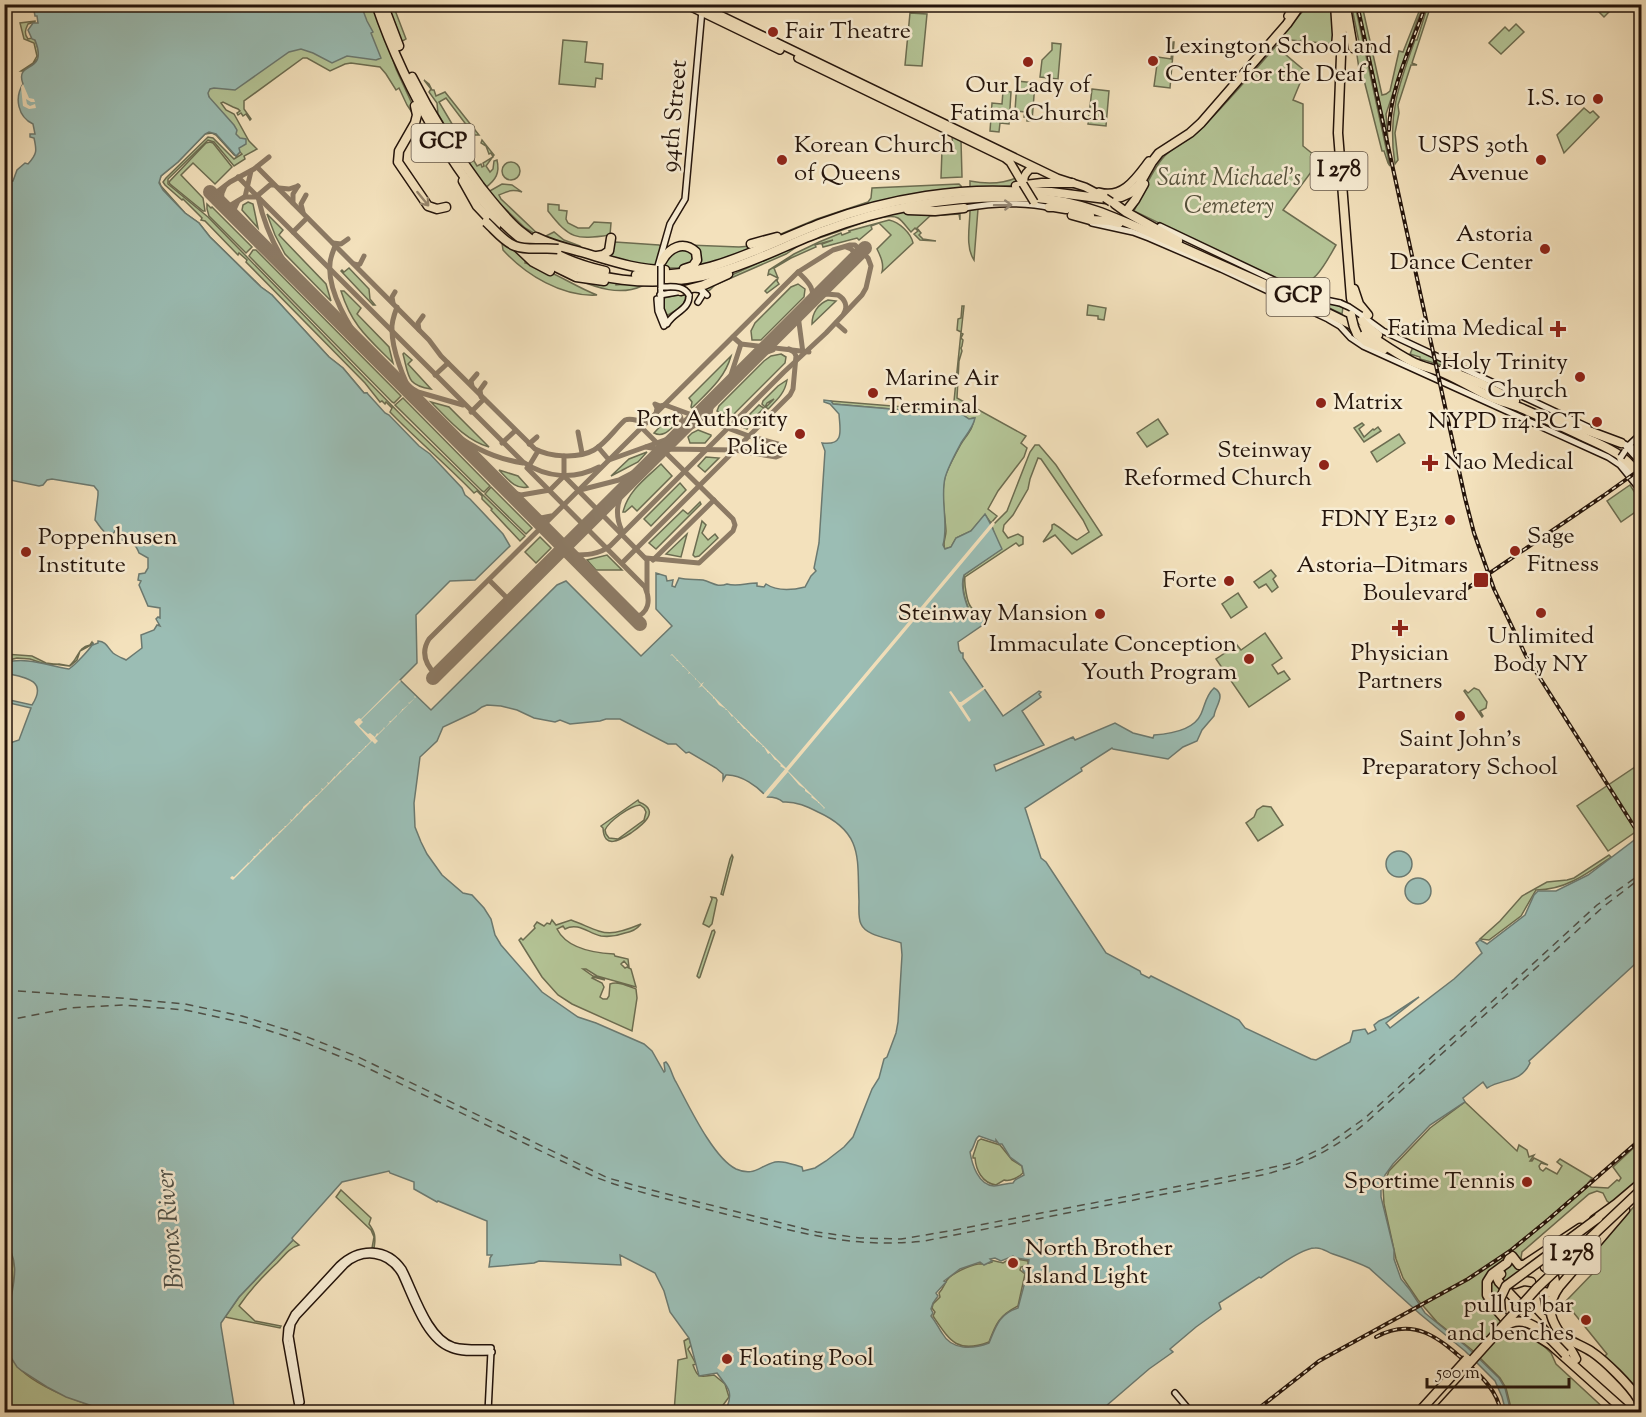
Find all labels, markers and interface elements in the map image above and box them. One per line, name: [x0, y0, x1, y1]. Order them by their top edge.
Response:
place label: Fair Theatre: [785, 15, 911, 49]
marker: Fair Theatre: [766, 25, 780, 39]
place label: Lexington School and Center for the Deaf: [1165, 30, 1393, 92]
marker: Lexington School and Center for the Deaf: [1146, 54, 1160, 68]
marker: Our Lady of Fatima Church: [1021, 55, 1035, 69]
street label: 94th Street: [653, 58, 697, 174]
place label: Our Lady of Fatima Church: [950, 69, 1106, 131]
place label: I.S. 10: [1527, 82, 1586, 116]
marker: I.S. 10: [1591, 92, 1605, 106]
road number: GCP: [412, 124, 474, 162]
place label: Korean Church of Queens: [794, 129, 955, 191]
place label: USPS 30th Avenue: [1418, 129, 1529, 191]
road number: I 278: [1310, 152, 1368, 190]
marker: Korean Church of Queens: [775, 153, 789, 167]
marker: USPS 30th Avenue: [1534, 153, 1548, 167]
park label: Saint Michael’s Cemetery: [1157, 162, 1301, 224]
one-way arrow: [417, 191, 430, 207]
one-way arrow: [993, 200, 1013, 211]
place label: Astoria Dance Center: [1390, 218, 1533, 280]
marker: Astoria Dance Center: [1538, 242, 1552, 256]
road number: GCP: [1266, 278, 1330, 316]
place label: Fatima Medical: [1387, 312, 1544, 346]
marker: Fatima Medical: [1549, 320, 1567, 338]
place label: Holy Trinity Church: [1441, 346, 1568, 408]
place label: Marine Air Terminal: [885, 362, 999, 424]
marker: Holy Trinity Church: [1573, 370, 1587, 384]
marker: Marine Air Terminal: [866, 386, 880, 400]
place label: Matrix: [1333, 386, 1403, 420]
marker: Matrix: [1314, 396, 1328, 410]
place label: Port Authority Police: [637, 403, 788, 465]
place label: NYPD 114 PCT: [1428, 405, 1585, 439]
marker: NYPD 114 PCT: [1590, 415, 1604, 429]
marker: Port Authority Police: [793, 427, 807, 441]
place label: Steinway Reformed Church: [1124, 434, 1312, 496]
place label: Nao Medical: [1444, 446, 1574, 480]
marker: Nao Medical: [1421, 454, 1439, 472]
marker: Steinway Reformed Church: [1317, 458, 1331, 472]
place label: FDNY E312: [1321, 503, 1438, 537]
marker: FDNY E312: [1443, 513, 1457, 527]
place label: Sage Fitness: [1527, 520, 1599, 582]
place label: Poppenhusen Institute: [38, 521, 178, 583]
marker: Sage Fitness: [1508, 544, 1522, 558]
marker: Poppenhusen Institute: [19, 545, 33, 559]
place label: Astoria–Ditmars Boulevard: [1296, 549, 1468, 611]
place label: Forte: [1163, 564, 1217, 598]
marker: Astoria–Ditmars Boulevard: [1472, 571, 1490, 589]
marker: Forte: [1222, 574, 1236, 588]
place label: Steinway Mansion: [898, 597, 1088, 631]
marker: Unlimited Body NY: [1534, 606, 1548, 620]
marker: Steinway Mansion: [1093, 607, 1107, 621]
marker: Physician Partners: [1391, 619, 1409, 637]
place label: Unlimited Body NY: [1488, 620, 1595, 682]
place label: Immaculate Conception Youth Program: [989, 628, 1237, 690]
place label: Physician Partners: [1351, 637, 1449, 699]
marker: Immaculate Conception Youth Program: [1242, 652, 1256, 666]
marker: Saint John's Preparatory School: [1453, 709, 1467, 723]
place label: Saint John's Preparatory School: [1362, 723, 1558, 785]
place label: Sportime Tennis: [1344, 1165, 1515, 1199]
water label: Bronx River: [147, 1167, 195, 1291]
marker: Sportime Tennis: [1520, 1175, 1534, 1189]
place label: North Brother Island Light: [1025, 1232, 1173, 1294]
road number: I 278: [1544, 1236, 1600, 1274]
marker: North Brother Island Light: [1006, 1256, 1020, 1270]
place label: pull up bar and benches: [1447, 1289, 1574, 1351]
marker: pull up bar and benches: [1579, 1313, 1593, 1327]
place label: Floating Pool: [739, 1342, 874, 1376]
scale bar: [1427, 1351, 1570, 1389]
marker: Floating Pool: [720, 1352, 734, 1366]
text: 500 m: [1435, 1361, 1480, 1387]

